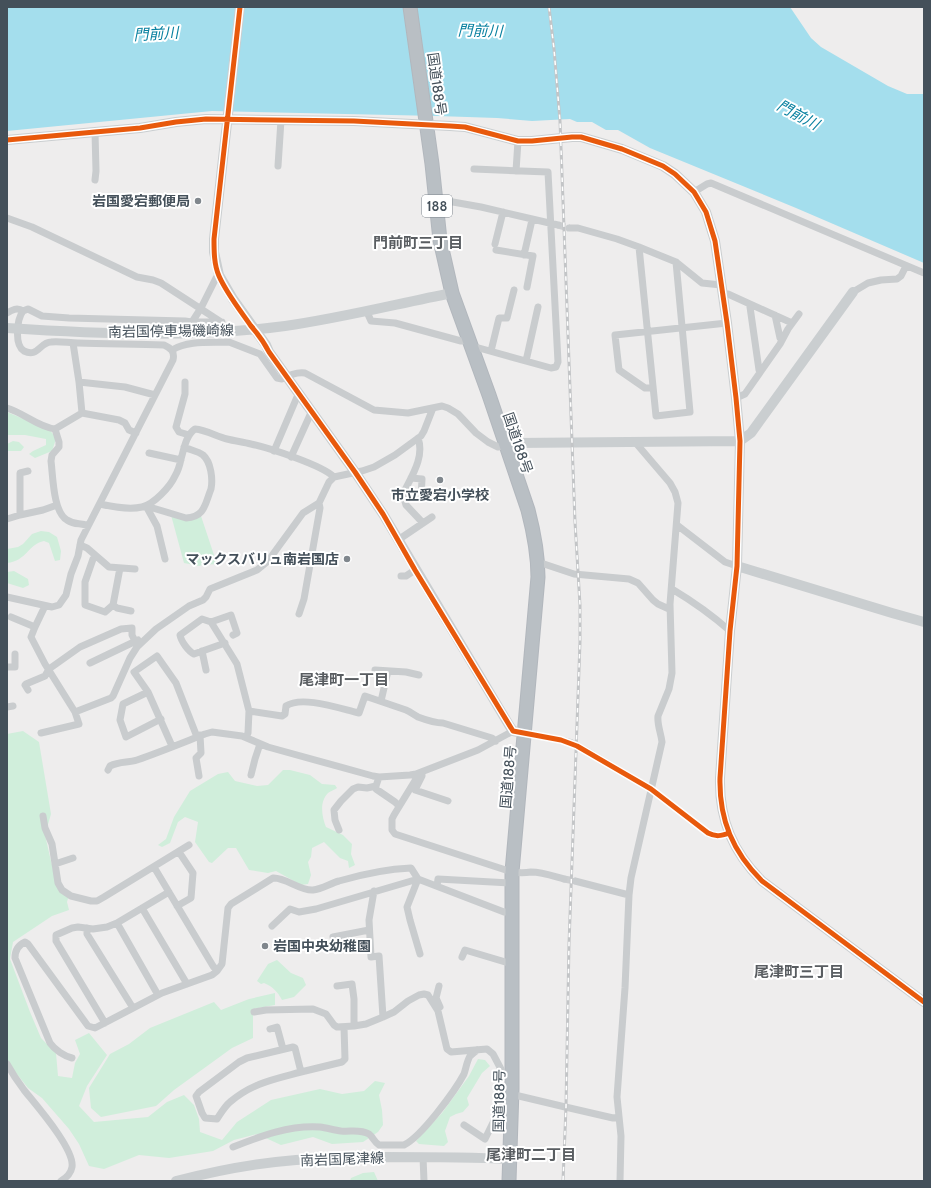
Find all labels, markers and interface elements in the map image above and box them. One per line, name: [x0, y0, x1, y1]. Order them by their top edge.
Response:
water label: 門前川: [457, 22, 505, 40]
water label: 門前川: [133, 24, 181, 44]
street label: 国道188号: [424, 51, 450, 117]
water label: 門前川: [774, 96, 824, 134]
place label: 岩国愛宕郵便局: [92, 192, 190, 210]
road number: 188: [422, 195, 452, 217]
marker: 岩国愛宕郵便局: [193, 196, 203, 206]
district label: 門前町三丁目: [373, 234, 463, 252]
street label: 南岩国停車場磯崎線: [108, 321, 234, 341]
street label: 国道188号: [499, 410, 537, 476]
marker: 市立愛宕小学校: [435, 475, 445, 485]
place label: 市立愛宕小学校: [391, 486, 489, 504]
place label: マックスバリュ南岩国店: [185, 550, 339, 568]
marker: マックスバリュ南岩国店: [342, 554, 352, 564]
district label: 尾津町一丁目: [299, 671, 389, 689]
street label: 国道188号: [496, 745, 520, 809]
place label: 岩国中央幼稚園: [273, 937, 371, 955]
marker: 岩国中央幼稚園: [260, 941, 270, 951]
district label: 尾津町三丁目: [754, 963, 844, 981]
street label: 国道188号: [489, 1069, 509, 1133]
district label: 尾津町二丁目: [486, 1146, 576, 1164]
street label: 南岩国尾津線: [300, 1149, 384, 1169]

